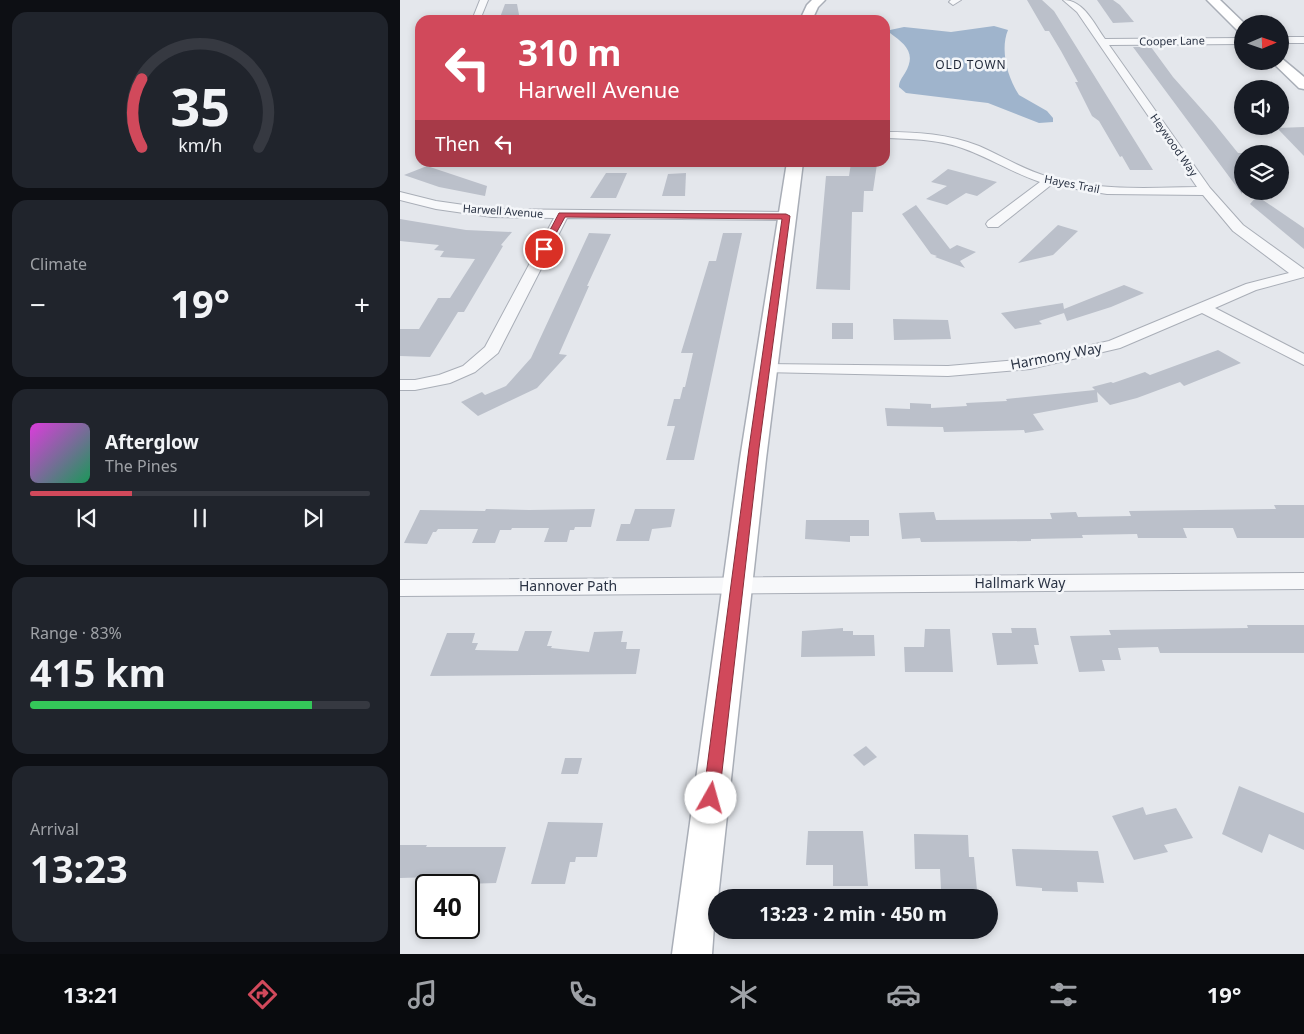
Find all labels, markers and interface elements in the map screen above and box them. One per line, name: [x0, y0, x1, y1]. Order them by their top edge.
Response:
north arrow: [1234, 15, 1289, 70]
map controls: [1234, 15, 1289, 200]
text: 310 m: [518, 29, 621, 76]
street label: Cooper Lane: [1139, 32, 1205, 49]
icon: left: [435, 35, 500, 100]
district label: OLD TOWN: [935, 56, 1007, 73]
text: 35: [170, 70, 230, 141]
text: Harwell Avenue: [518, 74, 680, 104]
button: sound: [1234, 80, 1289, 135]
street label: Heywood Way: [1147, 110, 1202, 179]
icon: left: [490, 130, 518, 158]
text: Then: [435, 131, 480, 157]
text: km/h: [178, 133, 222, 157]
button: layers: [1234, 145, 1289, 200]
street label: Hayes Trail: [1043, 171, 1101, 196]
street label: Harwell Avenue: [462, 200, 544, 221]
pin: [523, 228, 565, 270]
icon: arrive: [530, 235, 558, 263]
text: Climate: [30, 253, 87, 275]
text: 19°: [170, 277, 230, 329]
text: −: [30, 285, 46, 323]
text: +: [354, 285, 370, 323]
street label: Harmony Way: [1009, 337, 1104, 374]
text: Afterglow: [105, 429, 199, 455]
text: The Pines: [105, 455, 177, 477]
icon: previous: [73, 504, 101, 532]
icon: pause: [186, 504, 214, 532]
icon: next: [299, 504, 327, 532]
street label: Hallmark Way: [974, 573, 1066, 592]
street label: Hannover Path: [519, 576, 617, 595]
text: Range · 83%: [30, 622, 122, 644]
text: 415 km: [30, 646, 166, 698]
position arrow: [684, 771, 736, 823]
text: Arrival: [30, 818, 79, 840]
text: 13:23: [30, 842, 128, 894]
speed limit sign: 40: [415, 874, 480, 939]
text: 13:23 · 2 min · 450 m: [759, 901, 947, 927]
icon: directions: [245, 977, 280, 1012]
icon: music: [405, 977, 440, 1012]
icon: phone: [565, 977, 600, 1012]
icon: climate: [726, 977, 761, 1012]
icon: car: [886, 977, 921, 1012]
icon: filters: [1046, 977, 1081, 1012]
text: 13:21: [63, 979, 119, 1009]
text: 19°: [1207, 979, 1241, 1009]

